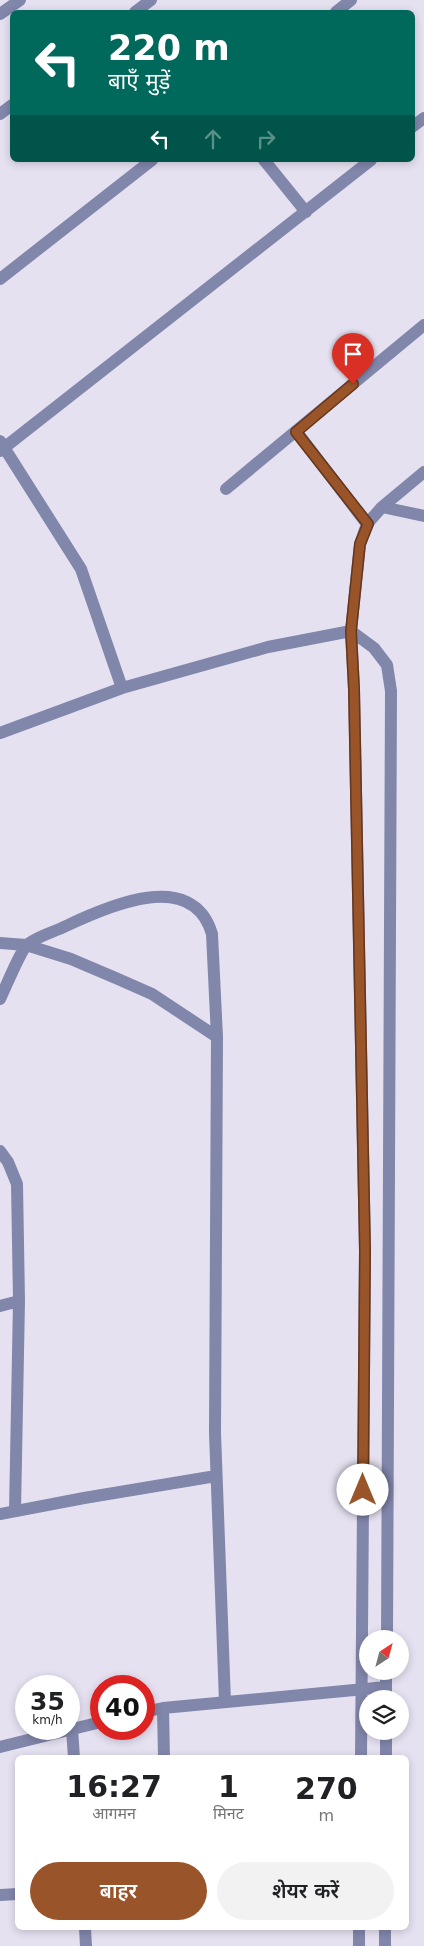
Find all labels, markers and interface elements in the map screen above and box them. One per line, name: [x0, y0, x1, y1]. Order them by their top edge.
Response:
text: 220 m: [108, 28, 230, 68]
icon: left: [25, 30, 90, 95]
text: बाएँ मुड़ें: [108, 69, 170, 94]
icon: left: [146, 125, 174, 153]
icon: ahead: [199, 125, 227, 153]
icon: right: [252, 125, 280, 153]
pin: [332, 333, 374, 384]
icon: arrive: [339, 340, 367, 368]
position arrow: [336, 1463, 388, 1515]
north arrow: [359, 1630, 409, 1680]
map controls: [359, 1630, 409, 1740]
speed limit sign: 40: [90, 1675, 155, 1740]
text: 35: [30, 1687, 65, 1716]
button: layers: [359, 1690, 409, 1740]
text: km/h: [32, 1713, 63, 1727]
text: 16:27: [66, 1769, 162, 1804]
text: 1: [218, 1769, 239, 1804]
text: 270: [295, 1771, 358, 1806]
text: आगमन: [92, 1804, 136, 1823]
text: मिनट: [213, 1804, 244, 1823]
text: m: [319, 1806, 334, 1825]
button: बाहर: [30, 1862, 207, 1920]
button: शेयर करें: [217, 1862, 394, 1920]

